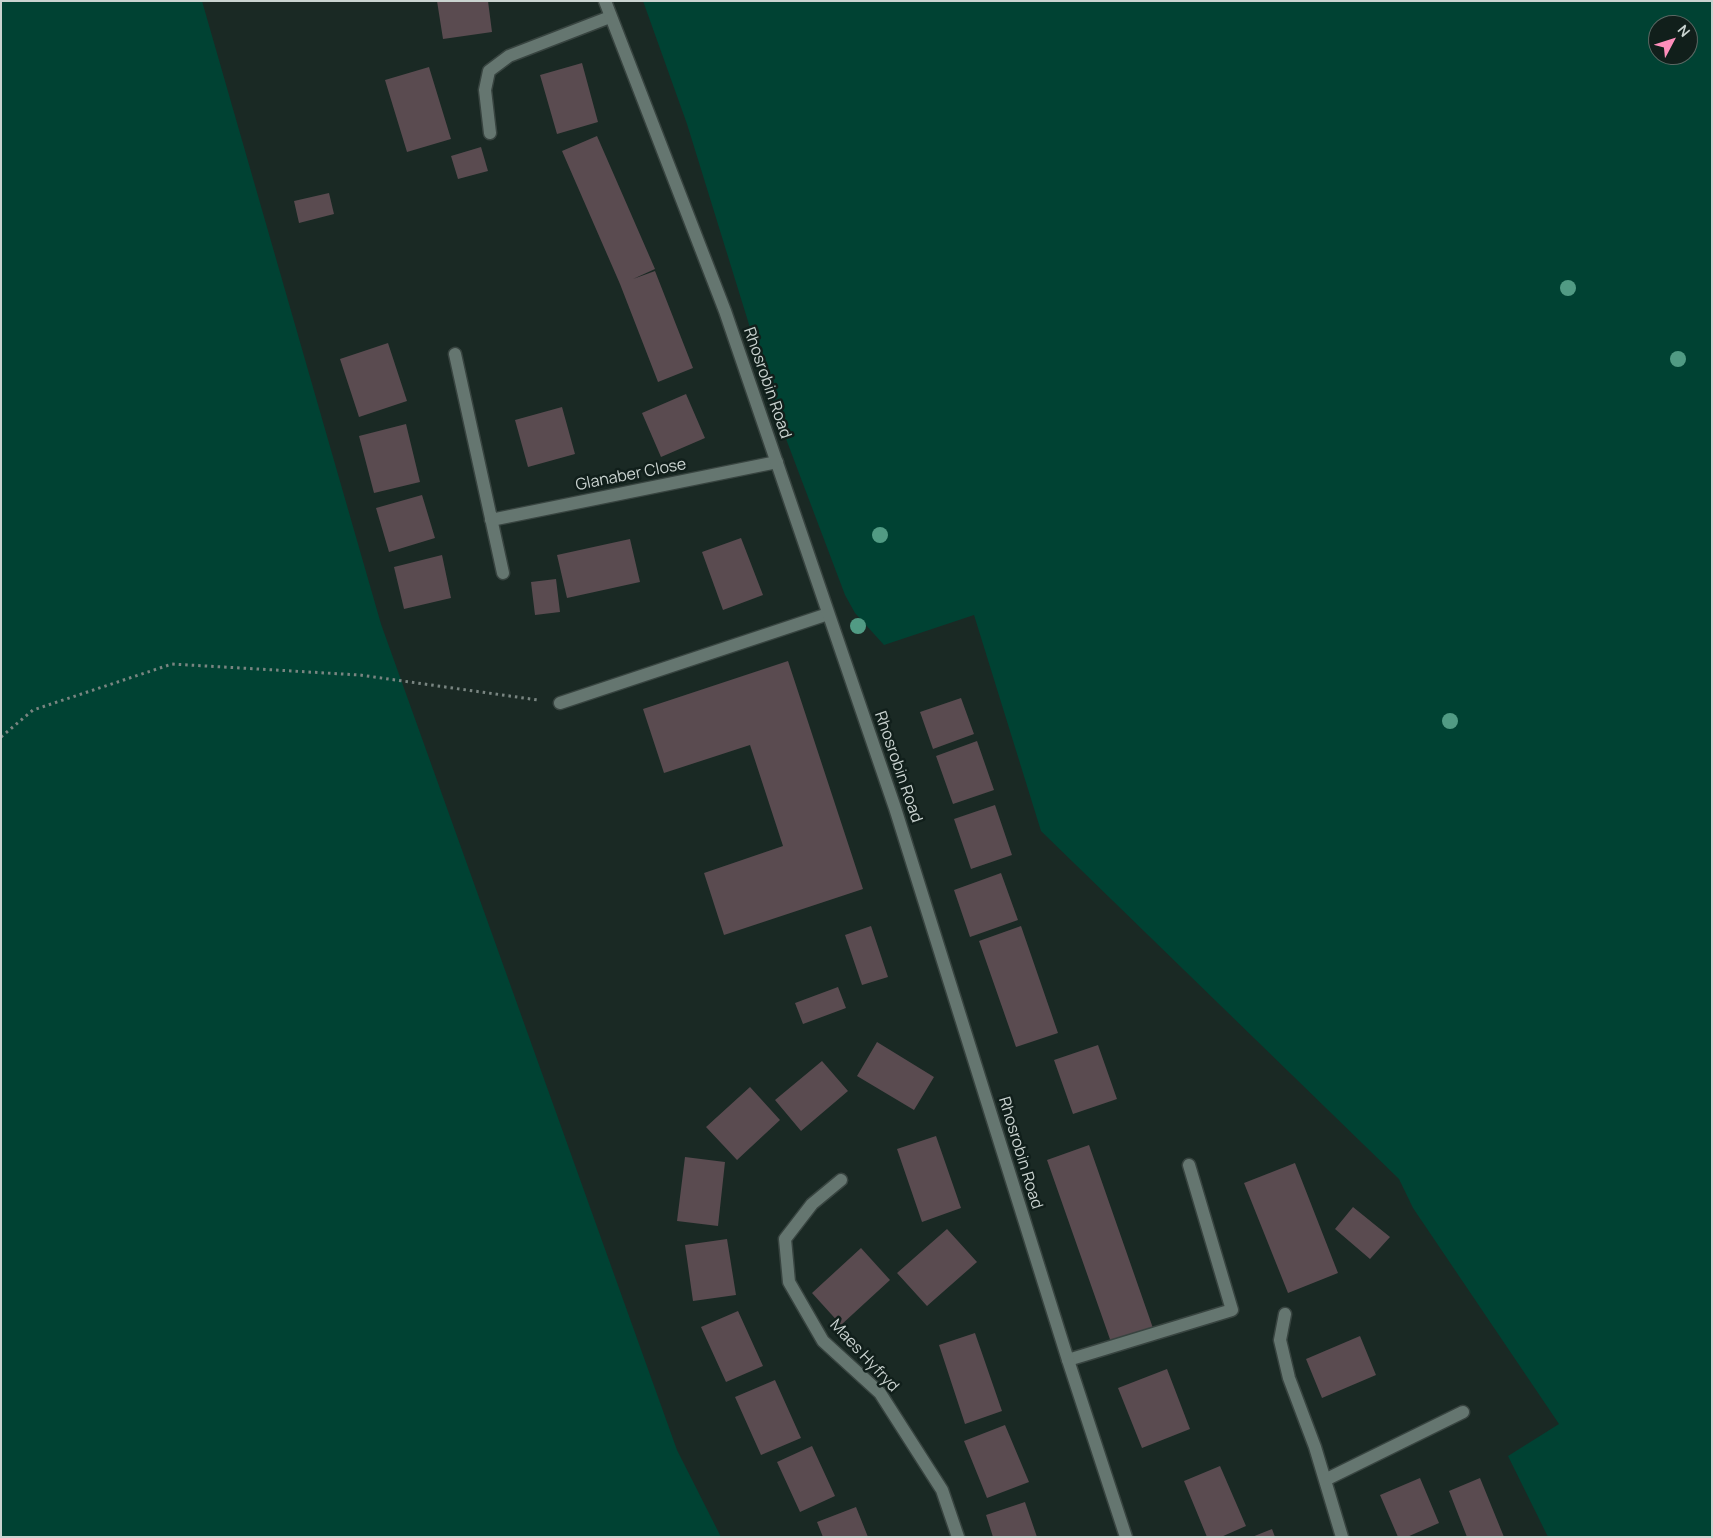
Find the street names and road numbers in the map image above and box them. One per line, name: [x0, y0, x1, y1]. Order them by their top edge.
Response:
street label: Rhosrobin Road: [739, 325, 795, 441]
street label: Glanaber Close: [574, 455, 688, 495]
street label: Rhosrobin Road: [870, 709, 926, 825]
street label: Rhosrobin Road: [994, 1095, 1046, 1211]
street label: Maes Hyfryd: [826, 1316, 902, 1396]

